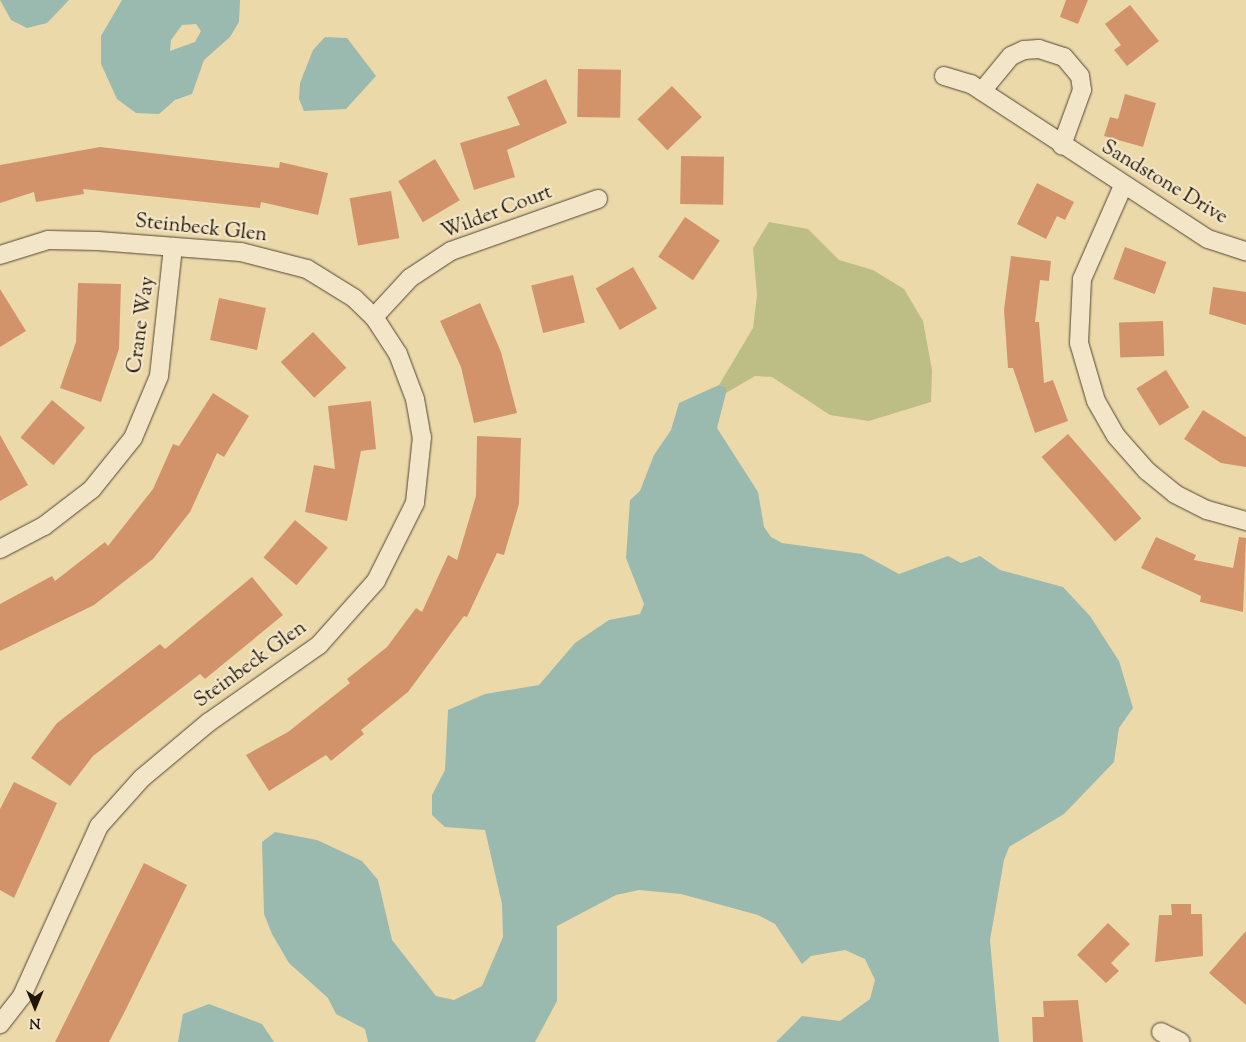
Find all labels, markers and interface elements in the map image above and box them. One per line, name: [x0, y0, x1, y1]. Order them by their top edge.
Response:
street label: Sandstone Drive: [1097, 136, 1231, 230]
street label: Wilder Court: [438, 181, 556, 245]
street label: Steinbeck Glen: [134, 210, 268, 248]
street label: Crane Way: [123, 275, 161, 375]
street label: Steinbeck Glen: [190, 616, 312, 714]
north arrow: [10, 982, 60, 1032]
text: N: [29, 1012, 41, 1032]

